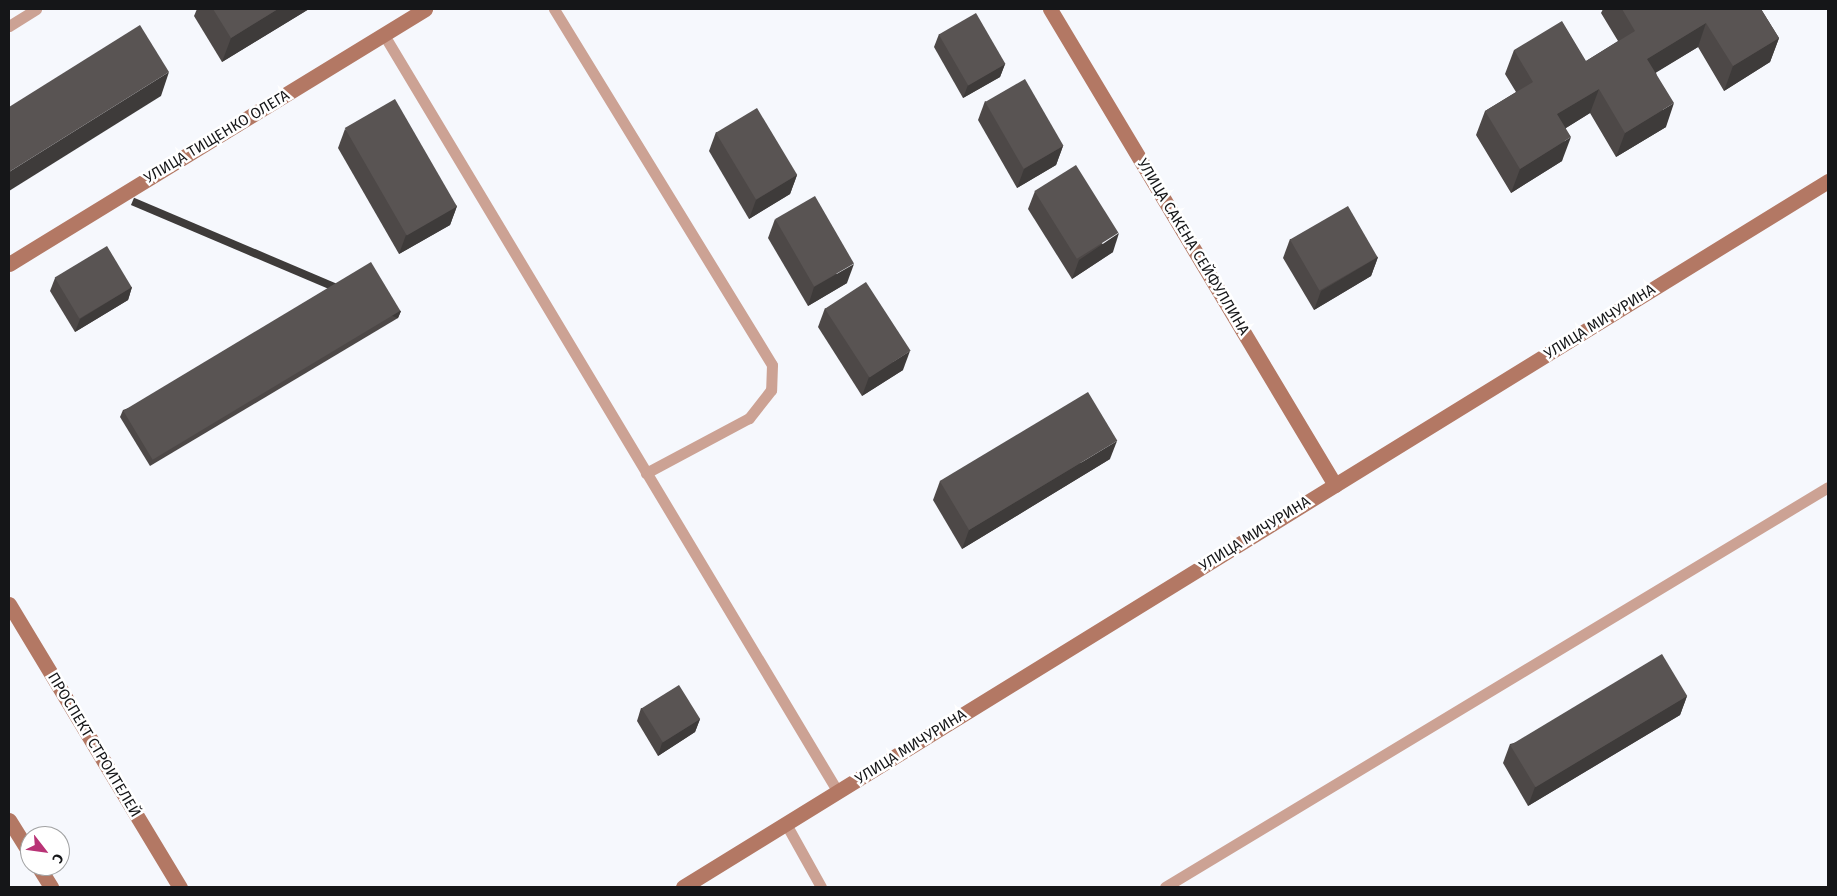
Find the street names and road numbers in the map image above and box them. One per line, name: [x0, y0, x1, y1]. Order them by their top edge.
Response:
street label: УЛИЦА ТИЩЕНКО ОЛЕГА: [141, 86, 293, 188]
street label: УЛИЦА САКЕНА СЕЙФУЛЛИНА: [1133, 156, 1253, 338]
street label: УЛИЦА МИЧУРИНА: [1541, 281, 1659, 363]
street label: УЛИЦА МИЧУРИНА: [1196, 493, 1314, 575]
street label: ПРОСПЕКТ СТРОИТЕЛЕЙ: [44, 669, 144, 821]
street label: УЛИЦА МИЧУРИНА: [852, 706, 970, 788]

